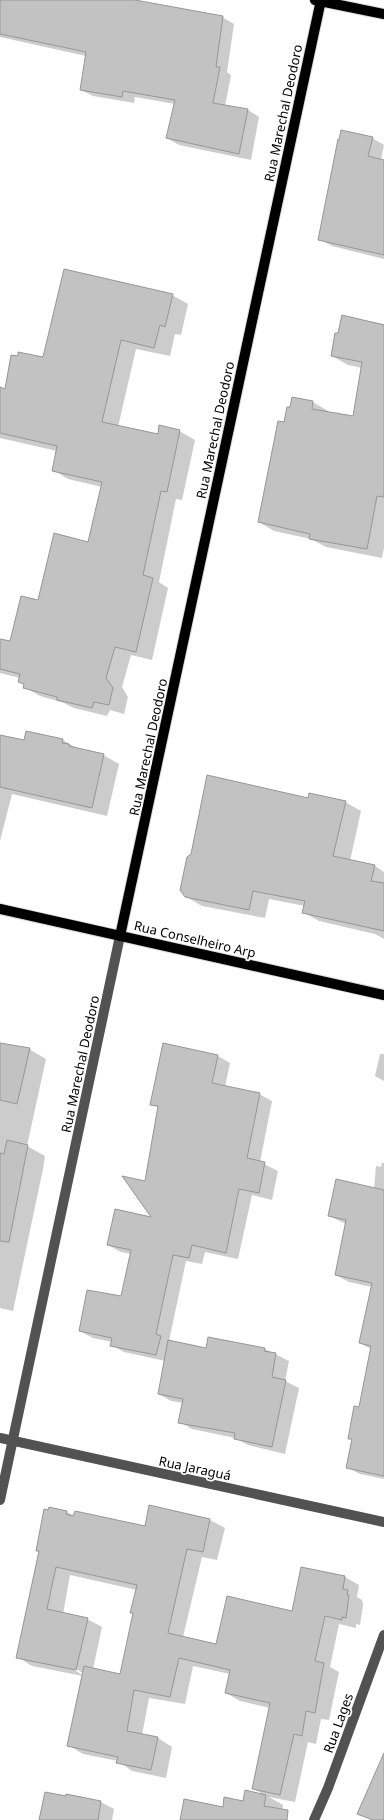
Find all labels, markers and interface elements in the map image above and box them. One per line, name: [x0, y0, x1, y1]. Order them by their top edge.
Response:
street label: Rua Marechal Deodoro: [260, 42, 306, 183]
street label: Rua Marechal Deodoro: [192, 359, 238, 500]
street label: Rua Marechal Deodoro: [125, 676, 171, 817]
street label: Rua Conselheiro Arp: [132, 916, 258, 962]
street label: Rua Marechal Deodoro: [57, 993, 103, 1134]
street label: Rua Jaraguá: [157, 1452, 233, 1484]
street label: Rua Lages: [319, 1691, 357, 1755]

